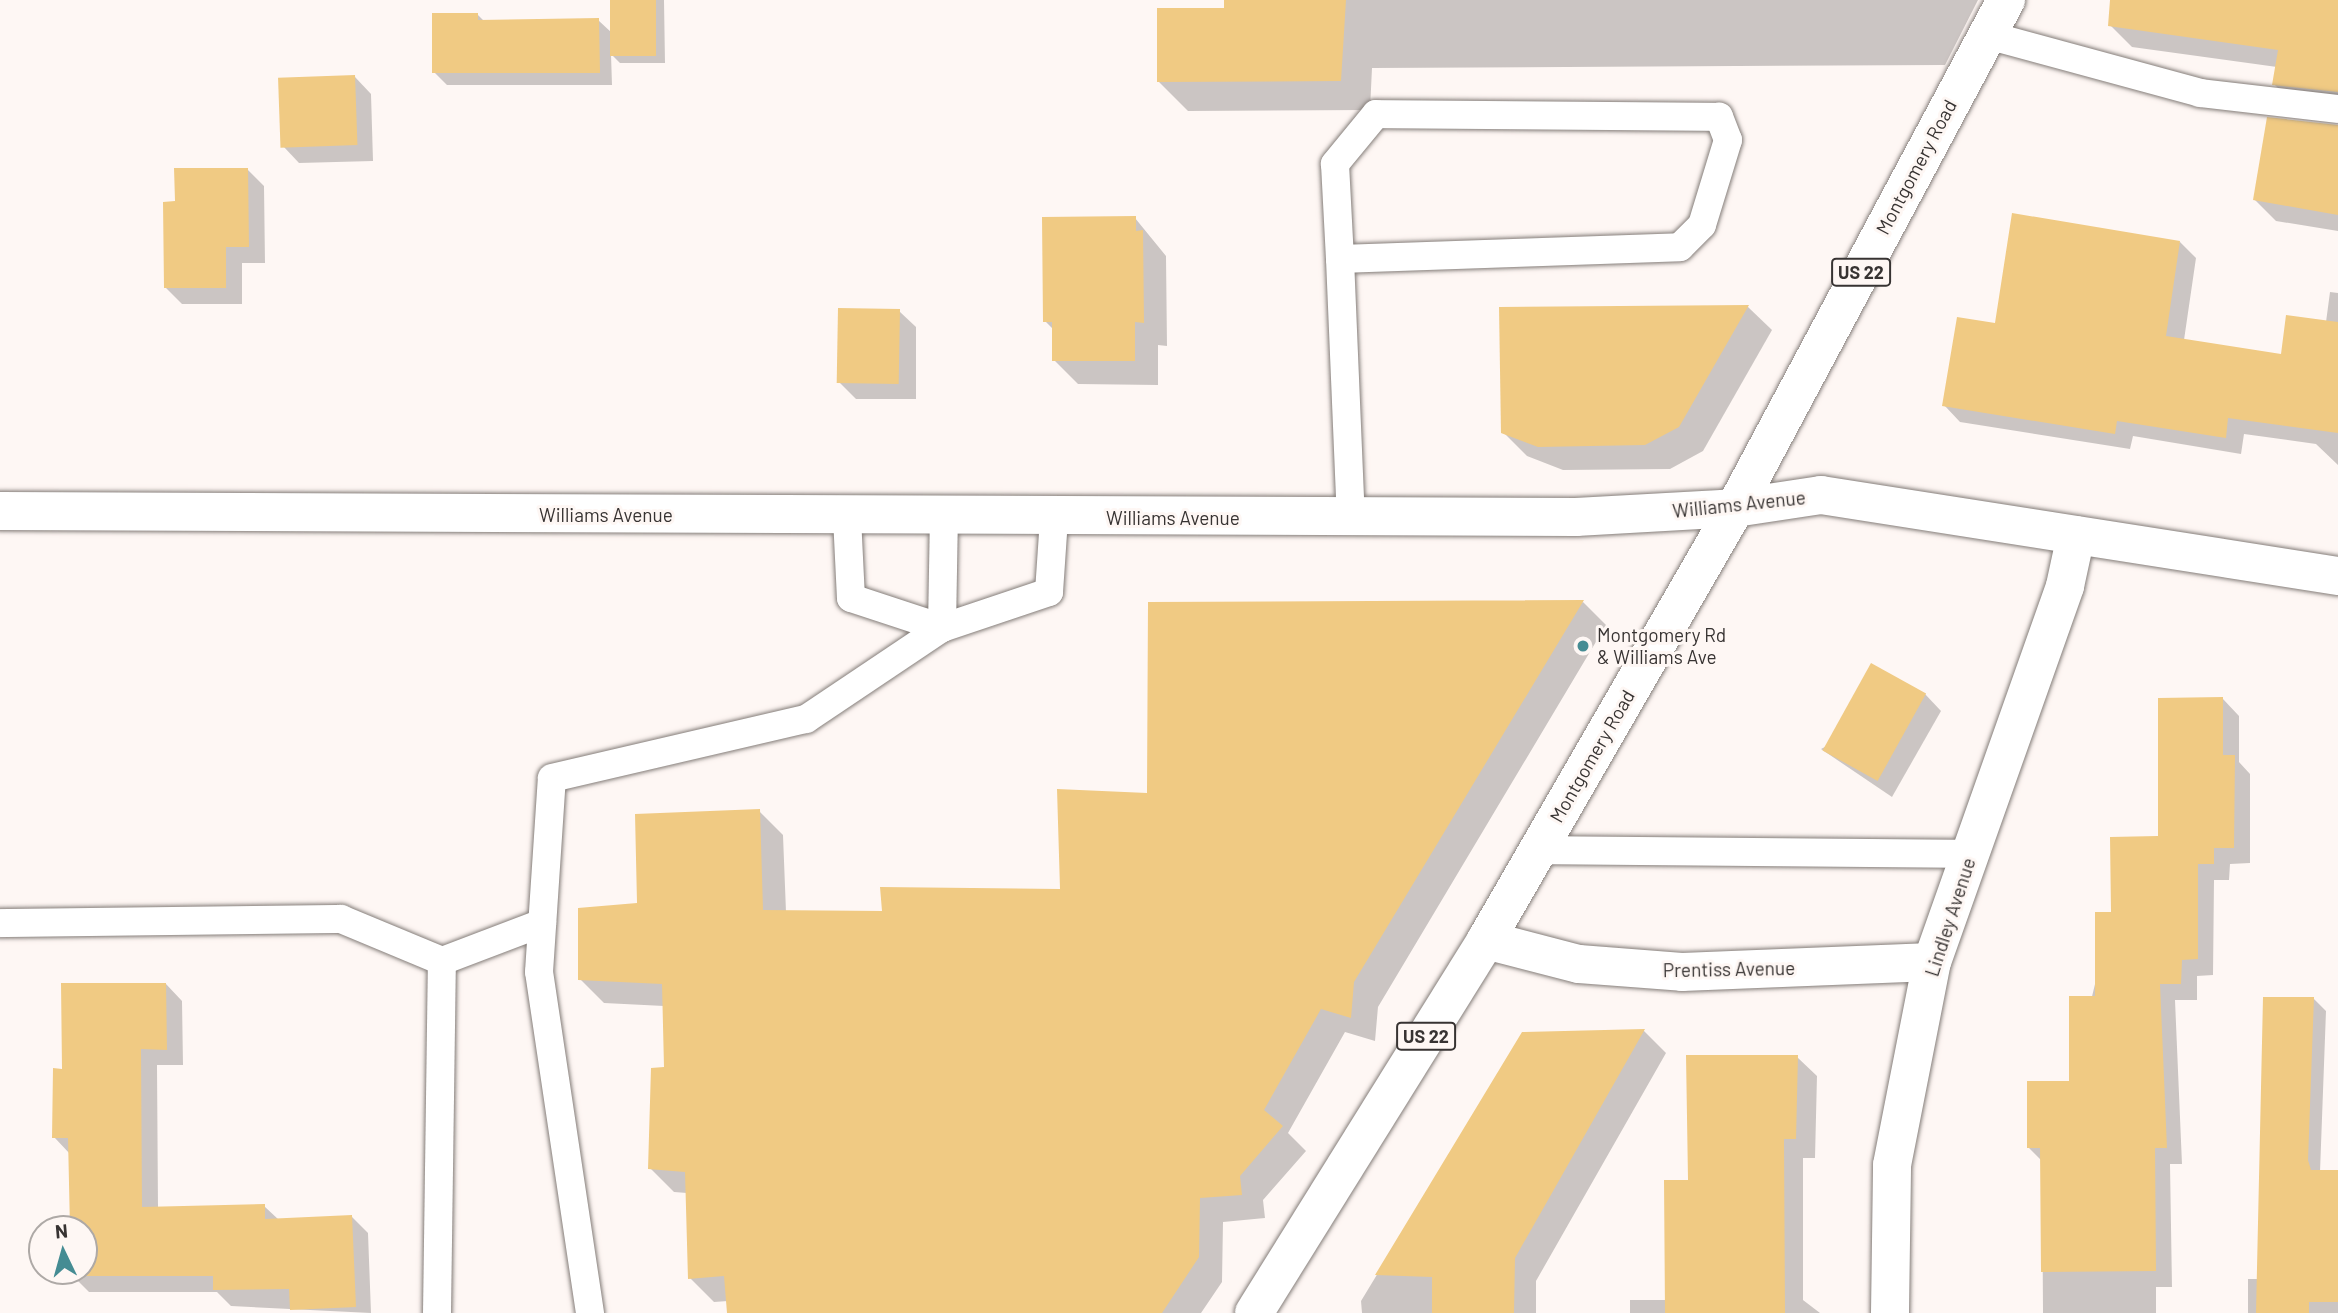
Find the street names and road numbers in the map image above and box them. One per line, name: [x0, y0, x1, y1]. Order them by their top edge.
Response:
street label: Montgomery Road: [1871, 96, 1961, 238]
road number: US 22: [1829, 258, 1892, 286]
street label: Williams Avenue: [1671, 486, 1807, 522]
street label: Williams Avenue: [539, 504, 673, 526]
street label: Williams Avenue: [1106, 507, 1240, 529]
street label: Montgomery Road: [1545, 686, 1639, 826]
street label: Lindley Avenue: [1920, 855, 1980, 979]
street label: Prentiss Avenue: [1663, 956, 1795, 982]
road number: US 22: [1394, 1021, 1458, 1050]

